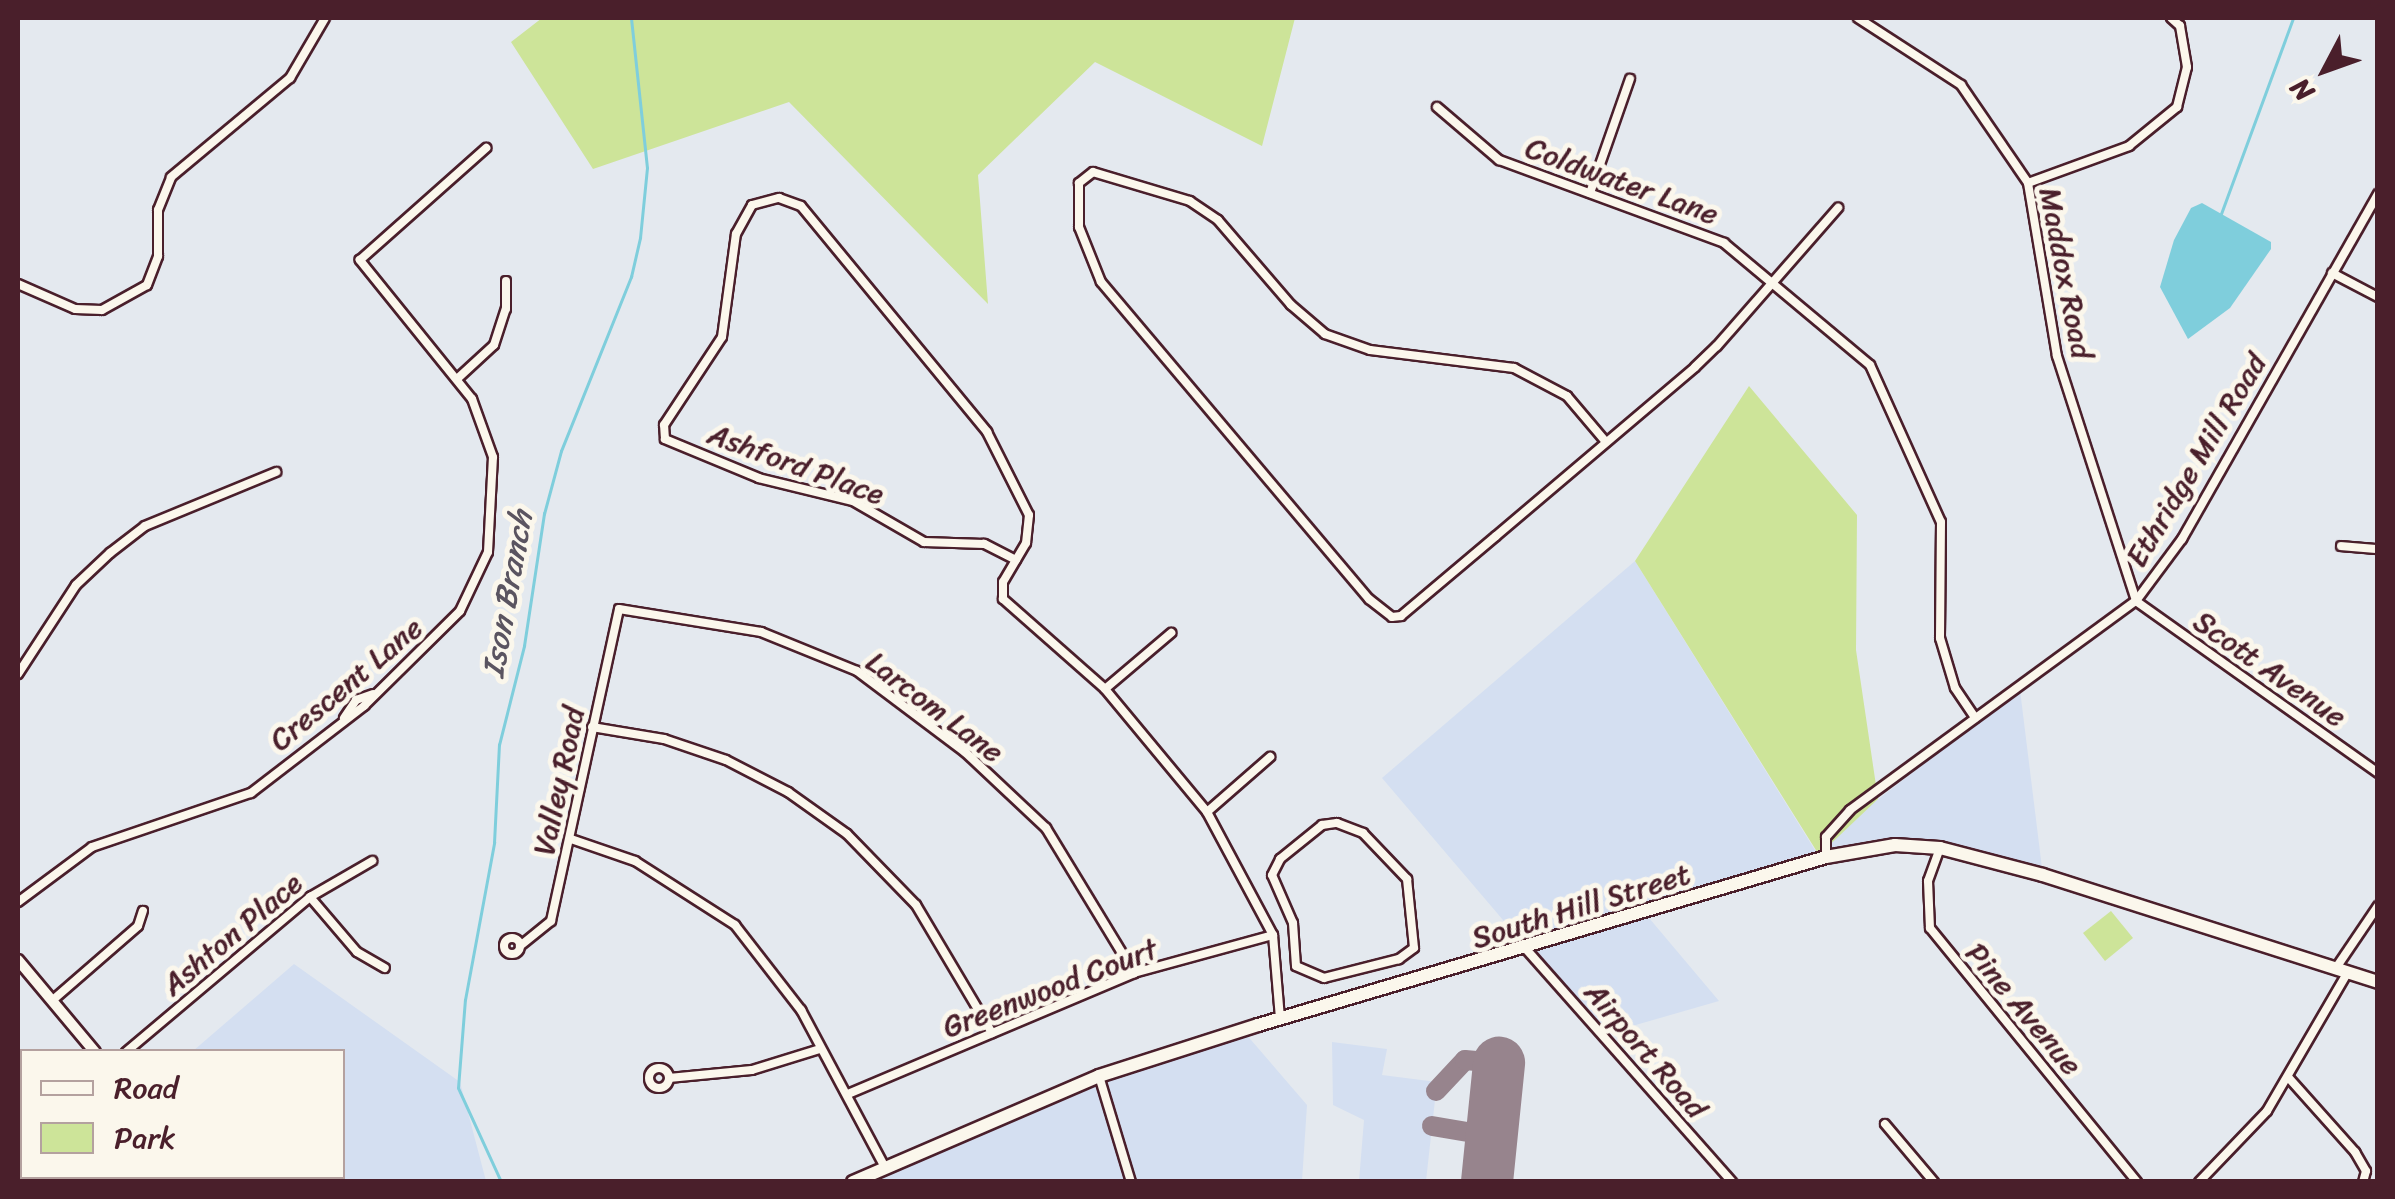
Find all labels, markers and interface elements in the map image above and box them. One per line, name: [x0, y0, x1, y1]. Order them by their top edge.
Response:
north arrow: [2275, 20, 2375, 120]
text: N: [2277, 67, 2327, 113]
street label: Coldwater Lane: [1521, 129, 1723, 233]
street label: Maddox Road: [2032, 184, 2100, 362]
street label: Ethridge Mill Road: [2118, 347, 2274, 573]
street label: Ashford Place: [703, 415, 889, 513]
water label: Ison Branch: [474, 508, 542, 680]
street label: Scott Avenue: [2187, 603, 2353, 735]
street label: Crescent Lane: [262, 610, 430, 758]
street label: Larcom Lane: [859, 644, 1011, 770]
street label: Valley Road: [526, 704, 592, 858]
street label: South Hill Street: [1467, 855, 1695, 957]
street label: Ashton Place: [154, 865, 310, 1003]
street label: Greenwood Court: [937, 930, 1163, 1046]
street label: Pine Avenue: [1958, 936, 2090, 1082]
street label: Airport Road: [1577, 974, 1715, 1126]
legend: [20, 1049, 345, 1179]
text: Road: [114, 1061, 178, 1115]
text: Park: [114, 1111, 176, 1165]

